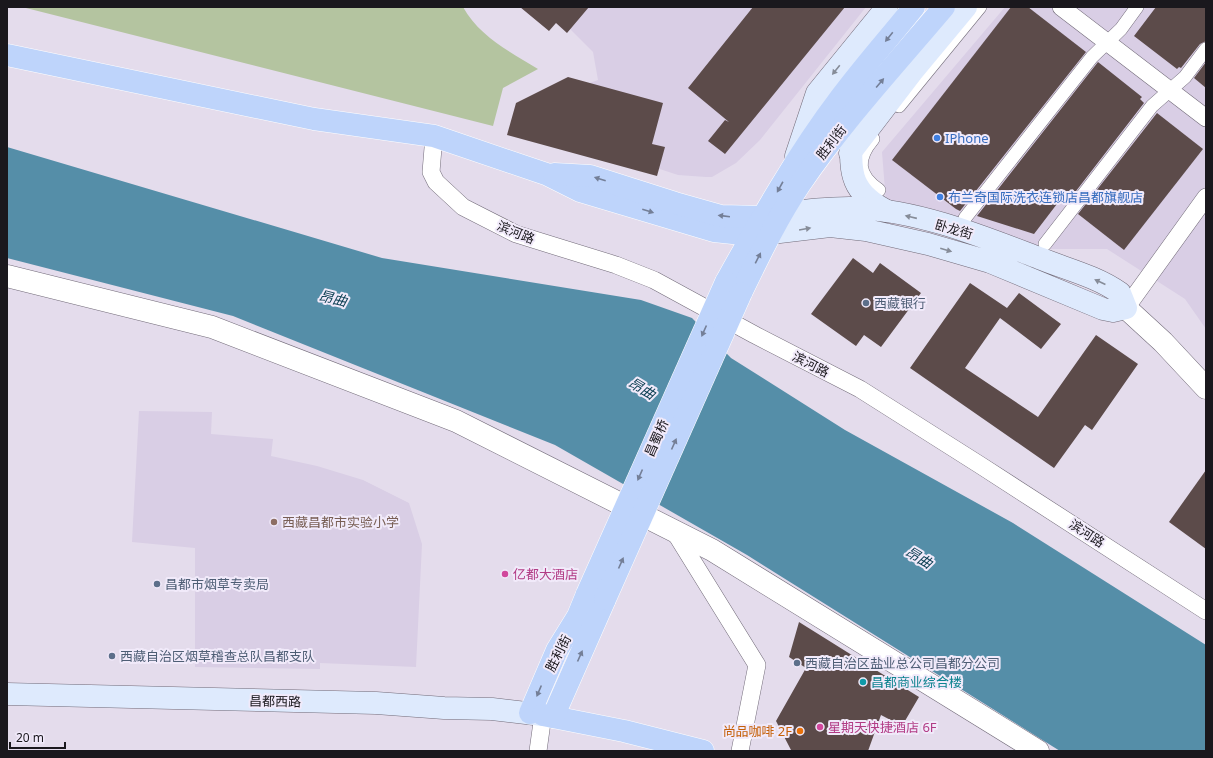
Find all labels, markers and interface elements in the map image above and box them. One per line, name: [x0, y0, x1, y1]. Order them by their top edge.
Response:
one-way arrow: [885, 32, 894, 43]
one-way arrow: [831, 65, 840, 75]
one-way arrow: [875, 78, 884, 88]
street label: 胜利街: [812, 121, 850, 163]
place label: IPhone: [945, 129, 989, 147]
marker: IPhone: [932, 133, 942, 143]
one-way arrow: [593, 176, 605, 182]
one-way arrow: [776, 181, 783, 193]
place label: 布兰奇国际洗衣连锁店昌都旗舰店: [948, 188, 1143, 206]
marker: 布兰奇国际洗衣连锁店昌都旗舰店: [935, 192, 945, 202]
one-way arrow: [643, 208, 655, 214]
one-way arrow: [718, 212, 730, 219]
one-way arrow: [905, 214, 917, 220]
street label: 卧龙街: [933, 215, 975, 243]
street label: 滨河路: [495, 216, 537, 248]
one-way arrow: [799, 225, 811, 231]
one-way arrow: [940, 247, 952, 253]
one-way arrow: [755, 252, 761, 264]
one-way arrow: [1094, 279, 1106, 285]
water label: 昂曲: [317, 285, 350, 311]
place label: 西藏银行: [874, 294, 926, 312]
marker: 西藏银行: [861, 298, 871, 308]
one-way arrow: [701, 325, 707, 336]
street label: 滨河路: [790, 347, 832, 381]
water label: 昂曲: [625, 373, 660, 404]
street label: 昌蜀桥: [640, 417, 672, 459]
one-way arrow: [671, 439, 677, 450]
one-way arrow: [637, 470, 643, 481]
place label: 西藏昌都市实验小学: [282, 513, 399, 531]
street label: 滨河路: [1066, 515, 1108, 551]
marker: 西藏昌都市实验小学: [269, 517, 279, 527]
water label: 昂曲: [902, 542, 937, 573]
one-way arrow: [618, 557, 624, 569]
place label: 亿都大酒店: [513, 565, 578, 583]
marker: 亿都大酒店: [500, 569, 510, 579]
place label: 昌都市烟草专卖局: [165, 575, 269, 593]
marker: 昌都市烟草专卖局: [152, 579, 162, 589]
street label: 胜利街: [541, 632, 575, 674]
place label: 西藏自治区烟草稽查总队昌都支队: [120, 647, 315, 665]
one-way arrow: [577, 650, 583, 662]
marker: 西藏自治区烟草稽查总队昌都支队: [107, 651, 117, 661]
place label: 西藏自治区盐业总公司昌都分公司: [805, 654, 1000, 672]
marker: 西藏自治区盐业总公司昌都分公司: [792, 658, 802, 668]
place label: 昌都商业综合楼: [871, 673, 962, 691]
marker: 昌都商业综合楼: [858, 677, 868, 687]
one-way arrow: [536, 686, 542, 698]
street label: 昌都西路: [249, 692, 301, 710]
place label: 星期天快捷酒店 6F: [828, 718, 937, 736]
place label: 尚品咖啡 2F: [722, 722, 792, 740]
marker: 星期天快捷酒店 6F: [815, 722, 825, 732]
scale bar: [10, 724, 65, 750]
marker: 尚品咖啡 2F: [795, 726, 805, 736]
text: 20 m: [16, 729, 44, 746]

